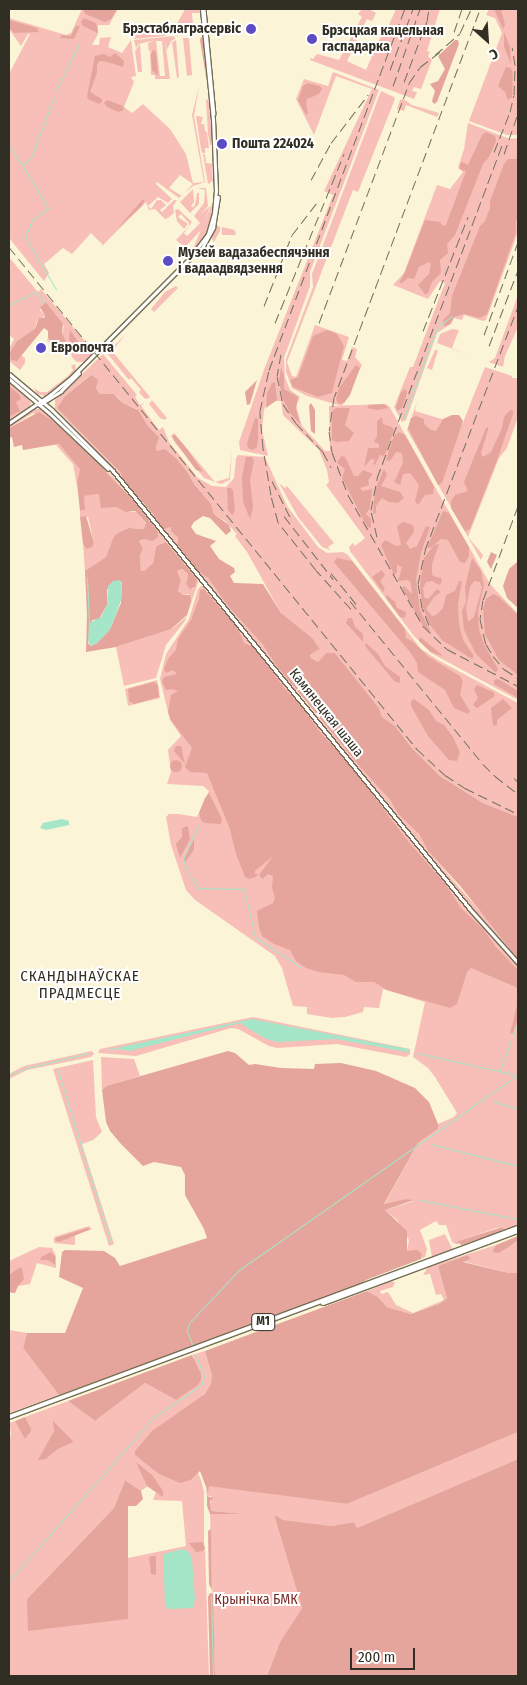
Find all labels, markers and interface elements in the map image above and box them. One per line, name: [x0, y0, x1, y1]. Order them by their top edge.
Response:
north arrow: [462, 15, 512, 65]
place label: Брэстаблаграсервіс: [123, 21, 241, 37]
marker: Брэстаблаграсервіс: [245, 23, 257, 35]
place label: Брэсцкая кацельная гаспадарка: [322, 23, 444, 56]
marker: Брэсцкая кацельная гаспадарка: [306, 33, 318, 45]
text: С: [487, 45, 501, 63]
place label: Пошта 224024: [232, 136, 314, 152]
marker: Пошта 224024: [216, 138, 228, 150]
place label: Музей вадазабеспячэння і вадаадвядзення: [178, 245, 330, 278]
marker: Музей вадазабеспячэння і вадаадвядзення: [162, 255, 174, 267]
place label: Европочта: [51, 340, 114, 356]
marker: Европочта: [35, 342, 47, 354]
street label: Камянецкая шаша: [285, 665, 367, 761]
district label: СКАНДЫНАЎСКАЕ ПРАДМЕСЦЕ: [19, 967, 141, 1002]
road number: М1: [250, 1312, 276, 1331]
park label: Крынічка БМК: [214, 1592, 298, 1608]
scale bar: [352, 1638, 417, 1670]
text: 200 m: [358, 1648, 395, 1666]

